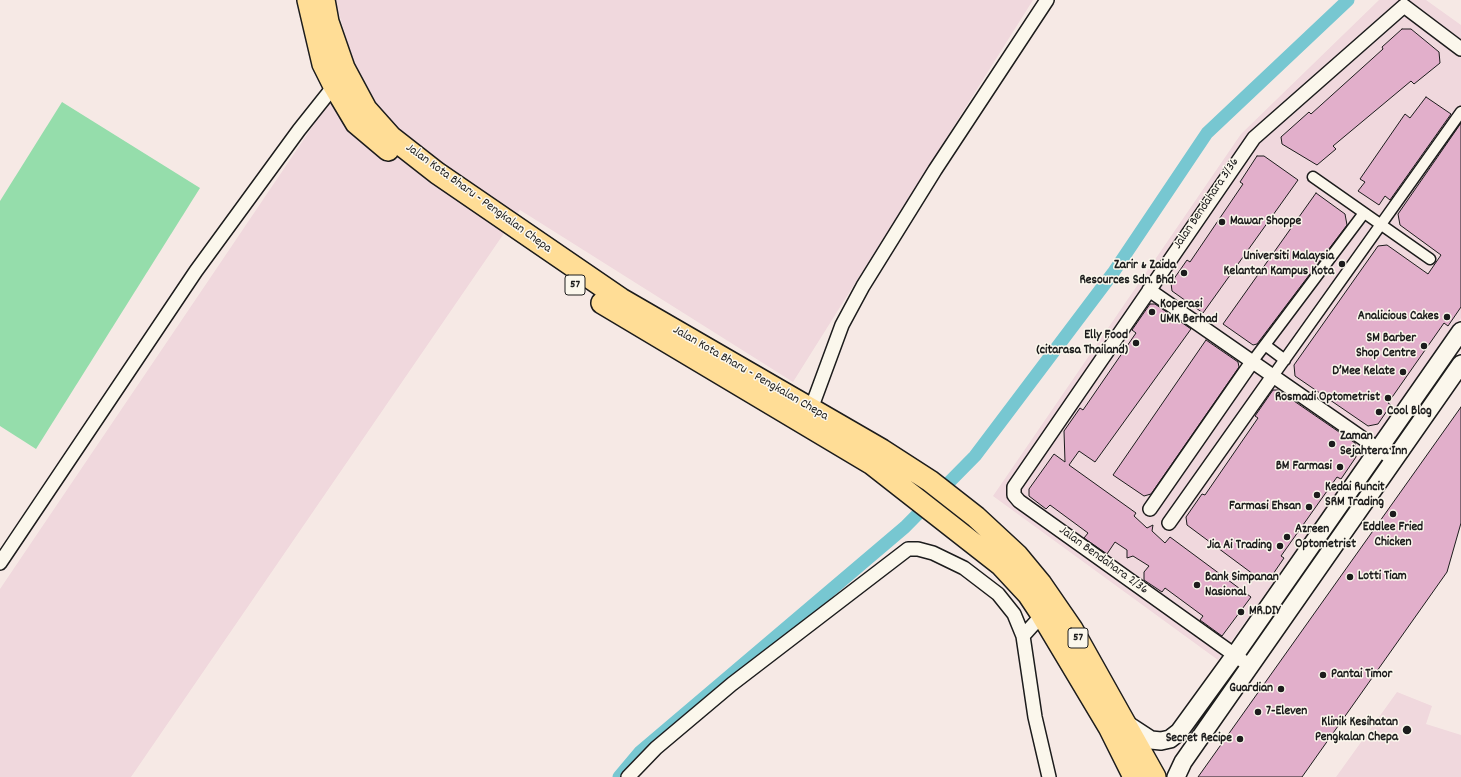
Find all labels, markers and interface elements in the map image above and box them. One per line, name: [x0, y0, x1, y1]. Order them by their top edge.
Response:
street label: Jalan Kota Bharu - Pengkalan Chepa: [402, 141, 554, 257]
street label: Jalan Bendahara 3/36: [1171, 155, 1243, 253]
place label: Mawar Shoppe: [1230, 214, 1301, 230]
marker: Mawar Shoppe: [1217, 217, 1227, 227]
place label: Universiti Malaysia Kelantan Kampus Kota: [1223, 249, 1334, 280]
place label: Zarir & Zaida Resources Sdn. Bhd.: [1080, 258, 1176, 289]
marker: Universiti Malaysia Kelantan Kampus Kota: [1337, 259, 1347, 269]
marker: Zarir & Zaida Resources Sdn. Bhd.: [1179, 268, 1189, 278]
road number: 57: [565, 275, 585, 295]
place label: Koperasi UMK Berhad: [1160, 297, 1218, 328]
marker: Koperasi UMK Berhad: [1147, 307, 1157, 317]
place label: Analicious Cakes: [1358, 309, 1439, 325]
marker: Analicious Cakes: [1442, 312, 1452, 322]
street label: Jalan Kota Bharu - Pengkalan Chepa: [670, 323, 830, 425]
place label: Elly Food (citarasa Thailand): [1037, 328, 1128, 359]
place label: SM Barber Shop Centre: [1356, 331, 1416, 362]
marker: Elly Food (citarasa Thailand): [1131, 338, 1141, 348]
marker: SM Barber Shop Centre: [1419, 341, 1429, 351]
place label: D’Mee Kelate: [1332, 364, 1395, 380]
marker: D’Mee Kelate: [1398, 367, 1408, 377]
place label: Rosmadi Optometrist: [1275, 390, 1380, 406]
marker: Rosmadi Optometrist: [1383, 393, 1393, 403]
place label: Cool Blog: [1387, 404, 1432, 420]
marker: Cool Blog: [1374, 407, 1384, 417]
place label: Zaman Sejahtera Inn: [1340, 429, 1407, 460]
marker: Zaman Sejahtera Inn: [1327, 439, 1337, 449]
place label: BM Farmasi: [1276, 459, 1332, 475]
marker: BM Farmasi: [1335, 462, 1345, 472]
place label: Kedai Runcit SRM Trading: [1325, 480, 1385, 511]
marker: Kedai Runcit SRM Trading: [1312, 490, 1322, 500]
place label: Farmasi Ehsan: [1229, 499, 1301, 515]
marker: Farmasi Ehsan: [1304, 502, 1314, 512]
marker: Eddlee Fried Chicken: [1388, 509, 1398, 519]
place label: Eddlee Fried Chicken: [1363, 520, 1423, 551]
place label: Azreen Optometrist: [1295, 522, 1356, 553]
street label: Jalan Bendahara 2/36: [1055, 523, 1151, 599]
marker: Azreen Optometrist: [1282, 532, 1292, 542]
place label: Jia Ai Trading: [1207, 538, 1272, 554]
marker: Jia Ai Trading: [1275, 541, 1285, 551]
place label: Lotti Tiam: [1358, 569, 1407, 585]
place label: Bank Simpanan Nasional: [1205, 570, 1279, 601]
marker: Lotti Tiam: [1345, 572, 1355, 582]
marker: Bank Simpanan Nasional: [1192, 580, 1202, 590]
place label: MR.DIY: [1249, 604, 1281, 620]
marker: MR.DIY: [1236, 607, 1246, 617]
road number: 57: [1068, 628, 1088, 648]
place label: Pantai Timor: [1331, 667, 1392, 683]
marker: Pantai Timor: [1318, 670, 1328, 680]
place label: Guardian: [1229, 681, 1273, 697]
marker: Guardian: [1276, 684, 1286, 694]
place label: 7-Eleven: [1266, 704, 1307, 720]
marker: 7-Eleven: [1253, 707, 1263, 717]
place label: Klinik Kesihatan Pengkalan Chepa: [1315, 715, 1398, 746]
marker: Klinik Kesihatan Pengkalan Chepa: [1401, 724, 1413, 736]
place label: Secret Recipe: [1166, 731, 1232, 747]
marker: Secret Recipe: [1235, 734, 1245, 744]

